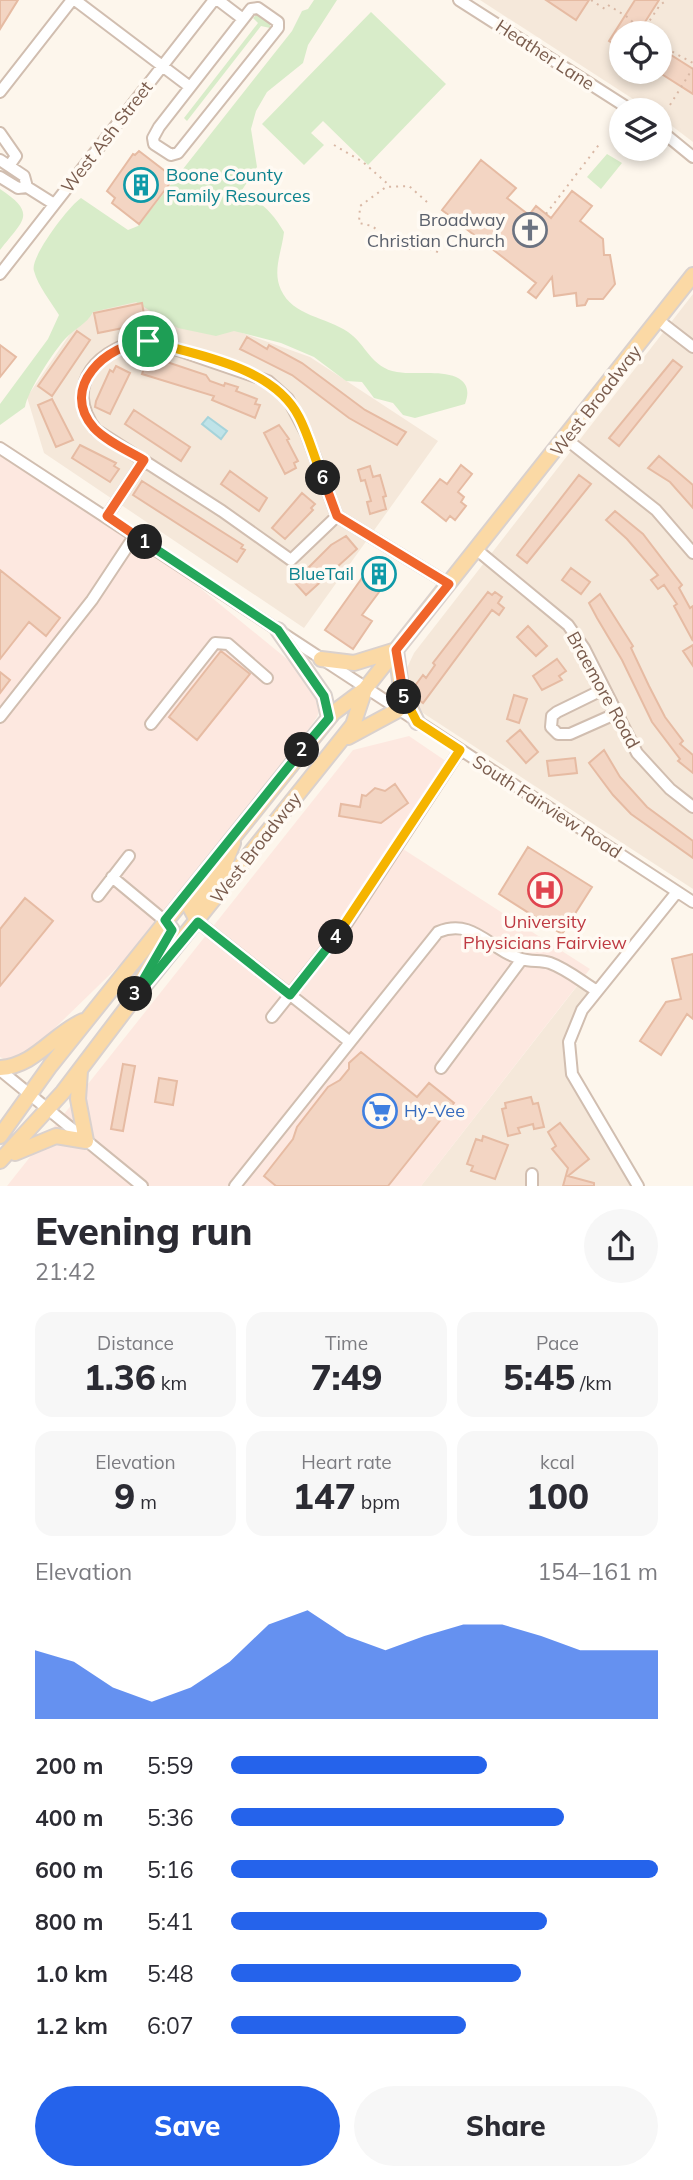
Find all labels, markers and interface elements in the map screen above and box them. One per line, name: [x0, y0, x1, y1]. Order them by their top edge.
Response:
street label: Heather Lane: [492, 14, 599, 95]
map controls: [609, 21, 672, 161]
button: locate: [609, 21, 672, 84]
street label: West Ash Street: [56, 76, 157, 197]
button: layers: [609, 98, 672, 161]
place label: Boone County Family Resources: [166, 163, 311, 207]
building icon: Boone County Family Resources: [122, 166, 160, 204]
place label: Broadway Christian Church: [367, 208, 505, 252]
church icon: Broadway Christian Church: [511, 211, 549, 249]
pin: [118, 311, 178, 371]
icon: arrive: [129, 322, 167, 360]
street label: West Broadway: [545, 340, 646, 461]
pin: 6: [306, 461, 340, 496]
text: 6: [317, 465, 328, 489]
pin: 1: [128, 524, 162, 560]
text: 1: [139, 529, 150, 553]
building icon: BlueTail: [360, 555, 398, 593]
place label: BlueTail: [288, 562, 354, 585]
street label: Braemore Road: [562, 627, 645, 752]
pin: 5: [386, 680, 422, 714]
text: 5: [398, 684, 409, 708]
pin: 2: [284, 732, 320, 768]
text: 2: [296, 737, 307, 761]
street label: South Fairview Road: [468, 750, 626, 863]
street label: West Broadway: [205, 787, 306, 908]
hospital icon: University Physicians Fairview: [526, 871, 564, 909]
place label: University Physicians Fairview: [463, 910, 627, 954]
pin: 4: [318, 920, 354, 954]
text: 4: [330, 924, 341, 948]
pin: 3: [118, 976, 152, 1012]
text: 3: [129, 981, 140, 1005]
supermarket icon: Hy-Vee: [361, 1092, 399, 1130]
place label: Hy-Vee: [404, 1099, 465, 1122]
text: Evening run: [35, 1207, 253, 1255]
button: share: [584, 1209, 658, 1283]
text: 21:42: [35, 1257, 95, 1286]
text: Distance: [97, 1331, 174, 1355]
text: Time: [325, 1331, 368, 1355]
text: Pace: [536, 1331, 579, 1355]
text: 1.36: [84, 1355, 156, 1399]
text: 7:49: [310, 1355, 383, 1399]
text: 5:45: [503, 1355, 575, 1399]
text: km: [156, 1371, 187, 1395]
text: /km: [575, 1371, 612, 1395]
text: Elevation: [95, 1450, 176, 1474]
text: Heart rate: [301, 1450, 392, 1474]
text: kcal: [540, 1450, 575, 1474]
text: 9: [114, 1474, 135, 1518]
text: 147: [293, 1474, 356, 1518]
text: 100: [526, 1474, 589, 1518]
text: m: [135, 1490, 157, 1514]
text: bpm: [356, 1490, 400, 1514]
text: Elevation: [35, 1557, 132, 1586]
text: 154–161 m: [537, 1557, 658, 1586]
text: 200 m: [35, 1751, 103, 1780]
text: 5:59: [147, 1751, 194, 1780]
text: 400 m: [35, 1803, 103, 1832]
text: 5:36: [147, 1803, 194, 1832]
text: 600 m: [35, 1855, 103, 1884]
text: 5:16: [147, 1855, 194, 1884]
text: 800 m: [35, 1907, 103, 1936]
text: 5:41: [147, 1907, 194, 1936]
text: 1.0 km: [35, 1959, 108, 1988]
text: 5:48: [147, 1959, 194, 1988]
text: 1.2 km: [35, 2011, 108, 2040]
text: 6:07: [147, 2011, 194, 2040]
button: Save: [35, 2086, 340, 2166]
button: Share: [354, 2086, 658, 2166]

